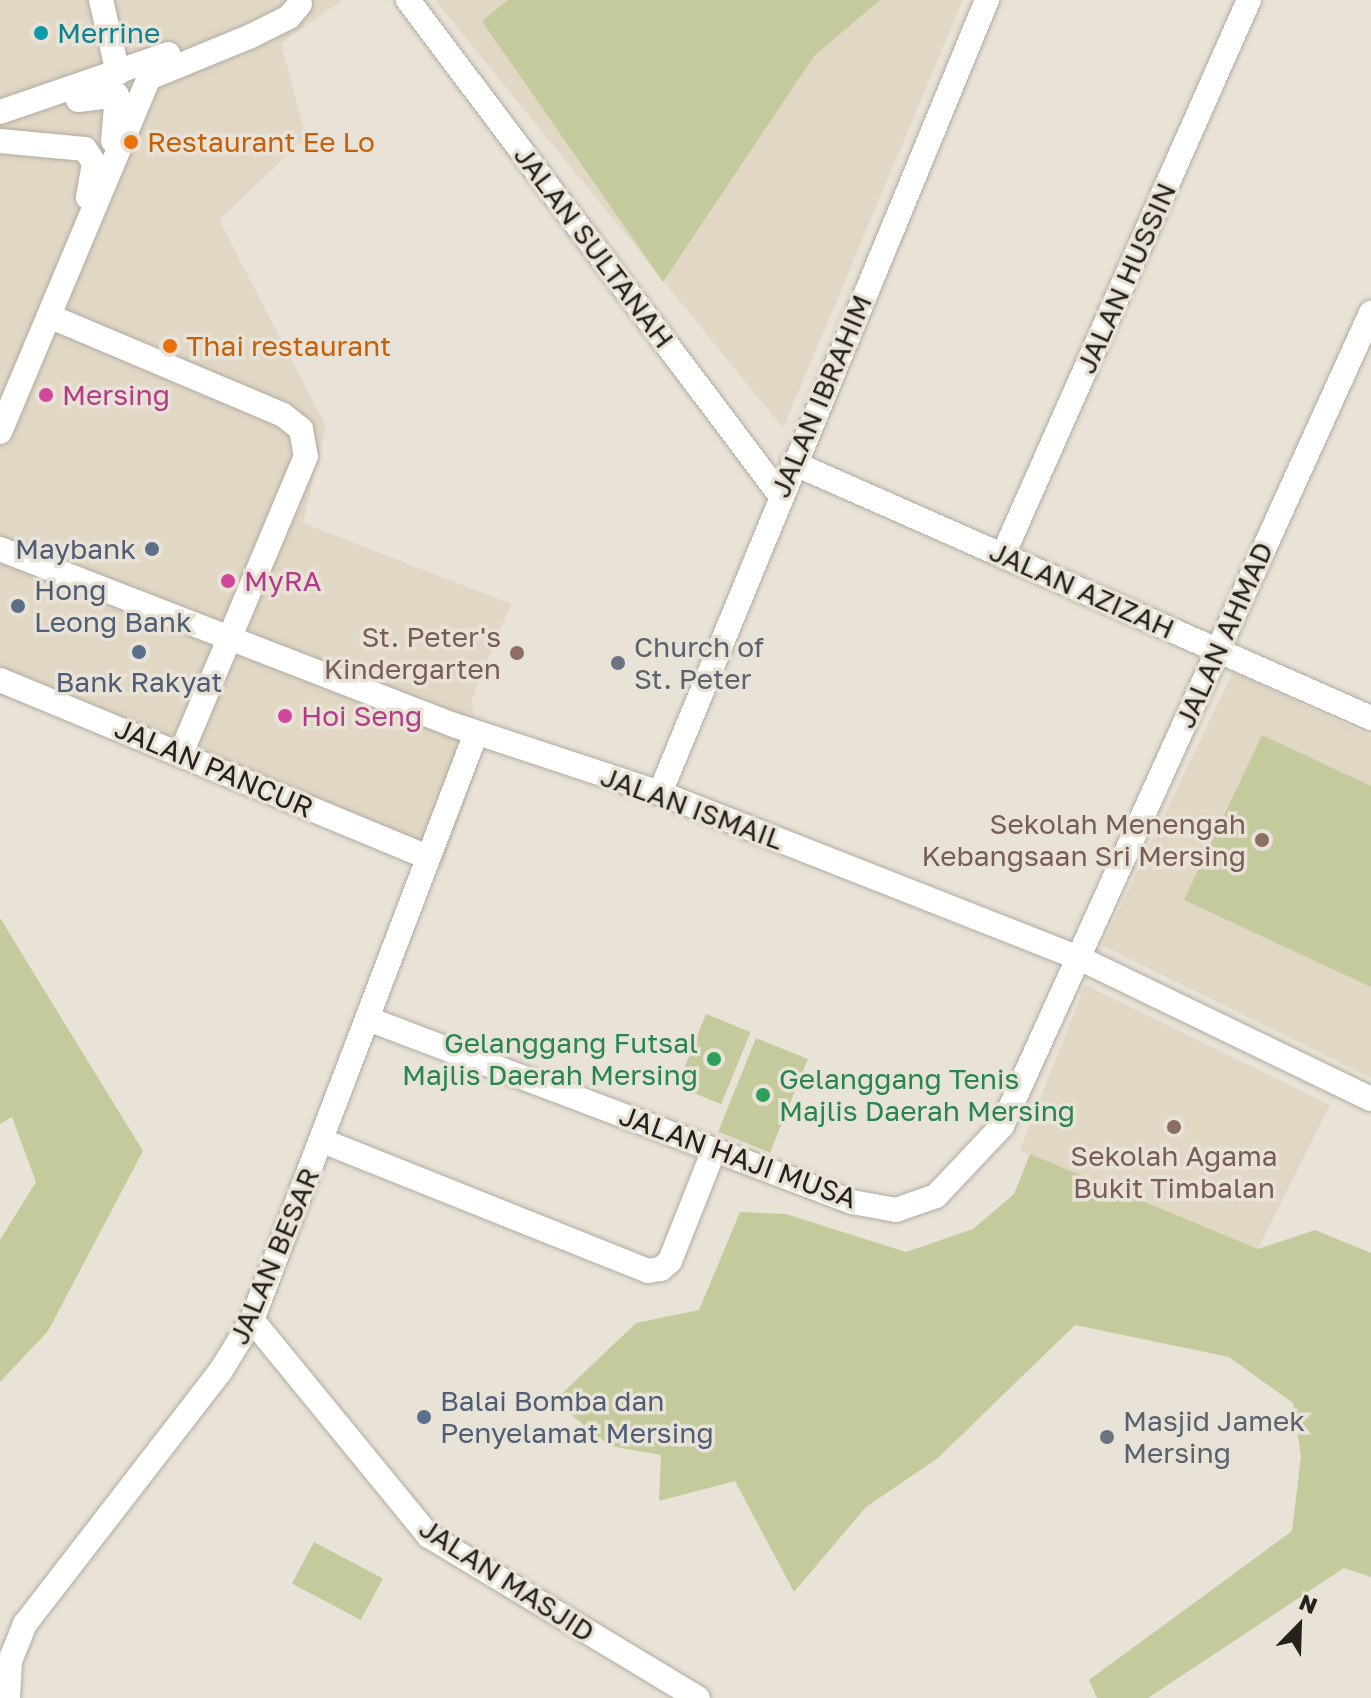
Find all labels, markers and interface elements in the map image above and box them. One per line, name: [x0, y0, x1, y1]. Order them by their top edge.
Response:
place label: Merrine: [57, 16, 160, 50]
marker: Merrine: [32, 24, 50, 42]
place label: Restaurant Ee Lo: [147, 125, 375, 159]
marker: Restaurant Ee Lo: [122, 133, 140, 151]
street label: JALAN SULTANAH: [507, 139, 681, 355]
street label: JALAN HUSSIN: [1069, 178, 1183, 378]
street label: JALAN IBRAHIM: [763, 290, 879, 502]
place label: Thai restaurant: [186, 329, 391, 363]
marker: Thai restaurant: [161, 337, 179, 355]
place label: Mersing: [62, 378, 170, 412]
marker: Mersing: [37, 386, 55, 404]
place label: Maybank: [15, 532, 136, 566]
street label: JALAN AZIZAH: [985, 534, 1179, 646]
street label: JALAN AHMAD: [1168, 537, 1280, 733]
marker: Maybank: [143, 540, 161, 558]
place label: MyRA: [244, 564, 322, 598]
marker: MyRA: [219, 572, 237, 590]
place label: Hong Leong Bank: [34, 573, 192, 639]
marker: Hong Leong Bank: [9, 597, 27, 615]
place label: St. Peter's Kindergarten: [324, 620, 501, 686]
place label: Church of St. Peter: [634, 630, 764, 696]
marker: Bank Rakyat: [130, 643, 148, 661]
marker: St. Peter's Kindergarten: [508, 644, 526, 662]
marker: Church of St. Peter: [609, 654, 627, 672]
place label: Bank Rakyat: [56, 665, 222, 699]
place label: Hoi Seng: [301, 699, 422, 733]
marker: Hoi Seng: [276, 707, 294, 725]
street label: JALAN PANCUR: [110, 711, 318, 825]
street label: JALAN ISMAIL: [596, 759, 788, 857]
place label: Sekolah Menengah Kebangsaan Sri Mersing: [921, 807, 1246, 873]
marker: Sekolah Menengah Kebangsaan Sri Mersing: [1253, 831, 1271, 849]
place label: Gelanggang Futsal Majlis Daerah Mersing: [402, 1026, 698, 1092]
marker: Gelanggang Futsal Majlis Daerah Mersing: [705, 1050, 723, 1068]
place label: Gelanggang Tenis Majlis Daerah Mersing: [779, 1062, 1075, 1128]
marker: Gelanggang Tenis Majlis Daerah Mersing: [754, 1086, 772, 1104]
street label: JALAN HAJI MUSA: [615, 1098, 861, 1216]
marker: Sekolah Agama Bukit Timbalan: [1165, 1118, 1183, 1136]
place label: Sekolah Agama Bukit Timbalan: [1070, 1139, 1278, 1205]
street label: JALAN BESAR: [222, 1163, 326, 1349]
place label: Balai Bomba dan Penyelamat Mersing: [440, 1384, 714, 1450]
place label: Masjid Jamek Mersing: [1123, 1404, 1305, 1470]
marker: Balai Bomba dan Penyelamat Mersing: [415, 1408, 433, 1426]
marker: Masjid Jamek Mersing: [1098, 1428, 1116, 1446]
street label: JALAN MASJID: [413, 1511, 601, 1649]
north arrow: [1259, 1586, 1339, 1666]
text: N: [1296, 1588, 1322, 1619]

